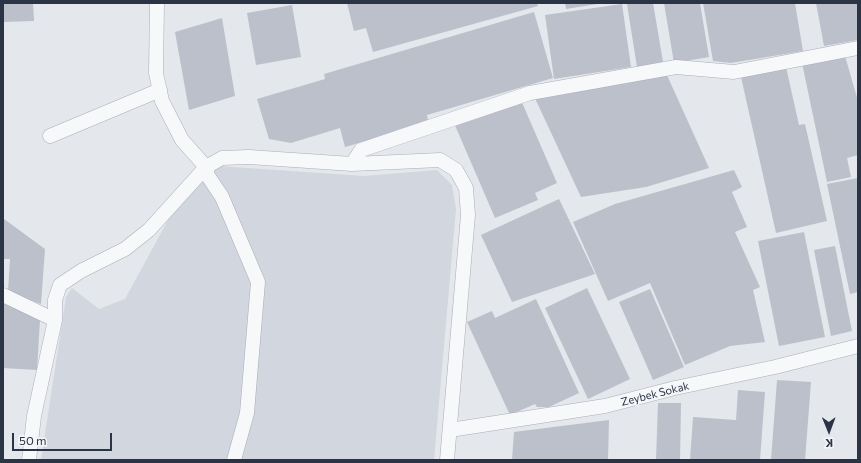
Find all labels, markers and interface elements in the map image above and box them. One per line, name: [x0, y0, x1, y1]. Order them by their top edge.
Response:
street label: Zeybek Sokak: [620, 379, 690, 409]
north arrow: [809, 411, 849, 451]
scale bar: [14, 425, 114, 451]
text: 50 m: [19, 433, 47, 447]
text: K: [825, 437, 833, 450]

